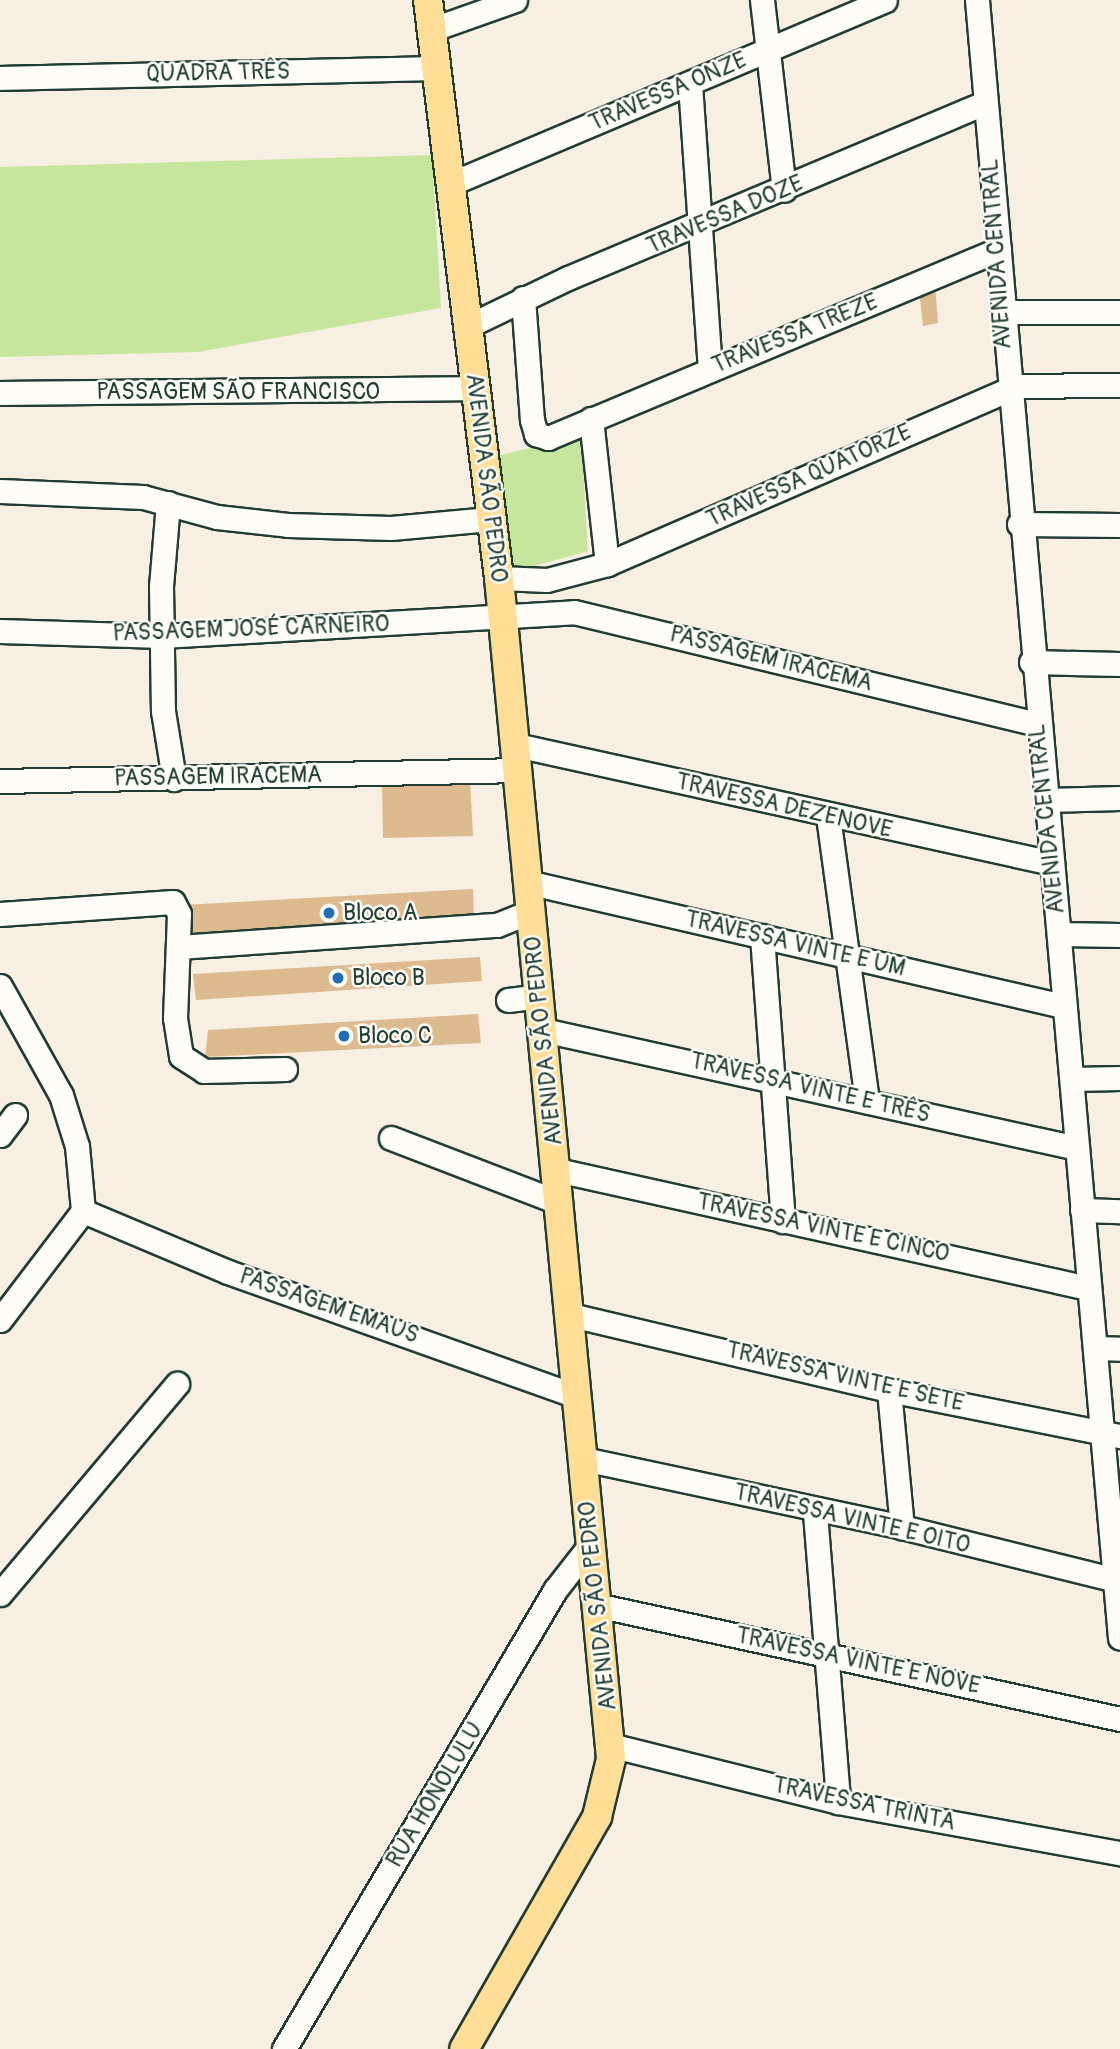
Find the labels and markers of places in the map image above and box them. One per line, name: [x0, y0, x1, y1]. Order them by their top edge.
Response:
place label: Bloco A: [343, 899, 418, 927]
marker: Bloco A: [321, 905, 337, 921]
place label: Bloco B: [352, 964, 425, 992]
marker: Bloco B: [330, 970, 346, 986]
place label: Bloco C: [358, 1022, 432, 1050]
marker: Bloco C: [336, 1028, 352, 1044]

